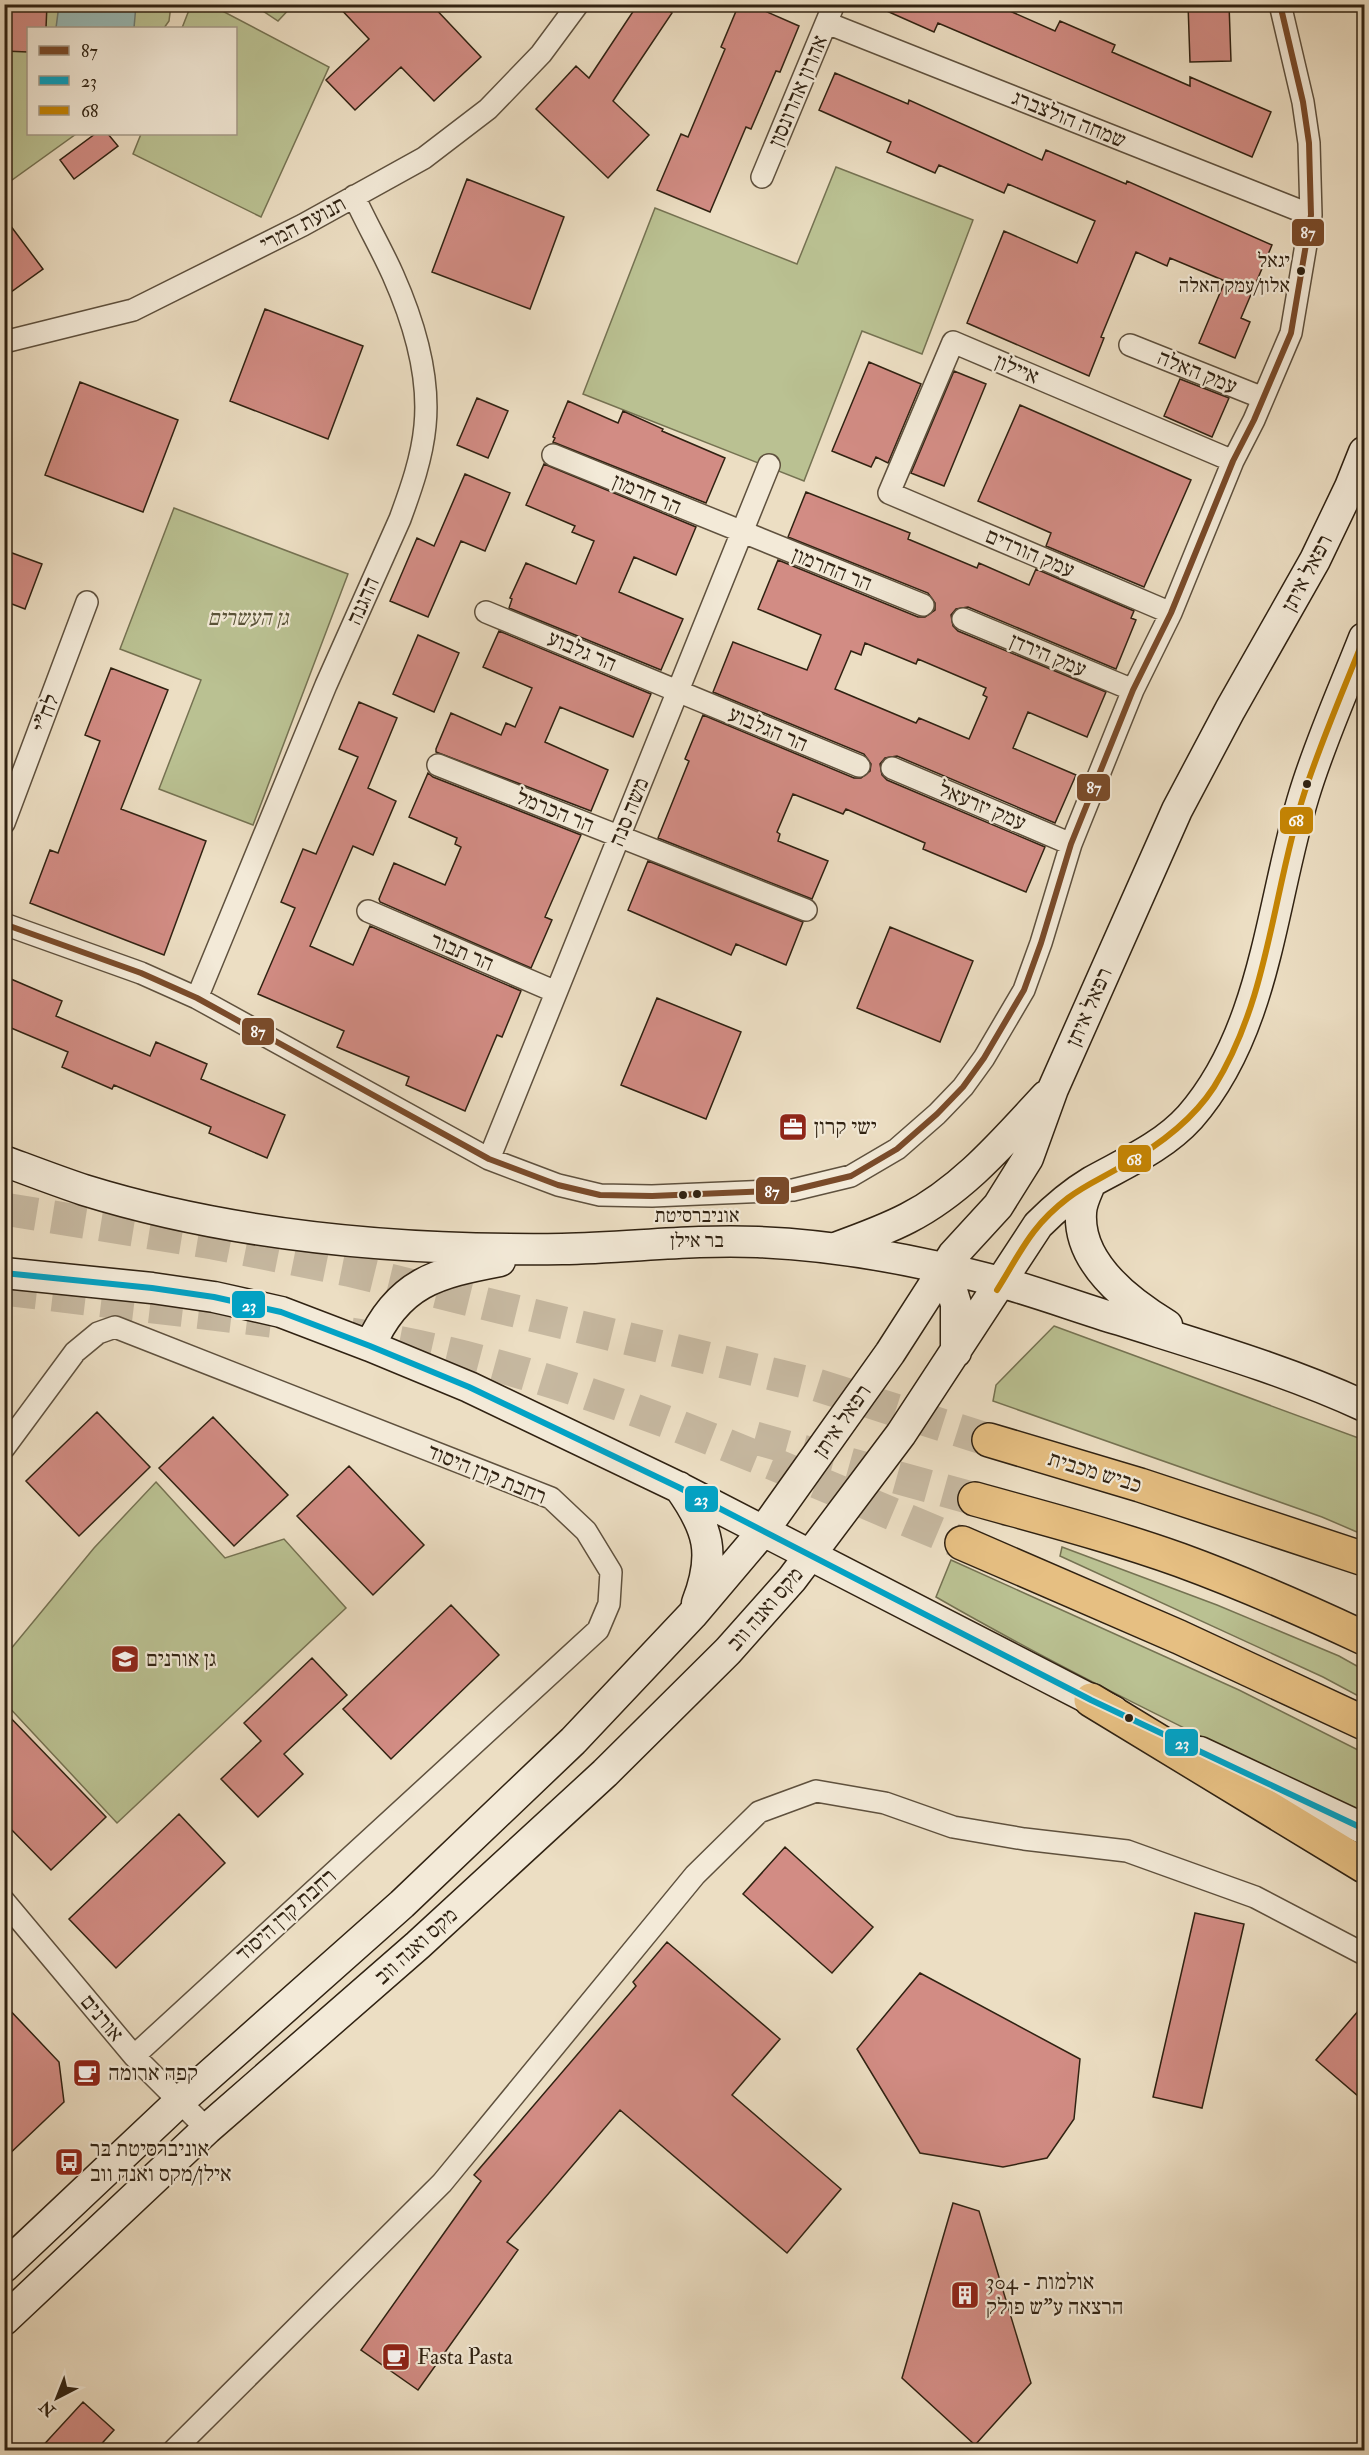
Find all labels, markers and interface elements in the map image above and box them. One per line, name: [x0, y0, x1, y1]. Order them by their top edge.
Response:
legend: [27, 27, 237, 135]
street label: אהרון אהרונסון: [762, 31, 834, 151]
text: 87: [81, 40, 98, 63]
text: 23: [81, 70, 97, 93]
street label: שמחה הולצברג: [1008, 83, 1130, 155]
text: 68: [81, 100, 99, 123]
street label: תנועת המרי: [255, 190, 351, 258]
line badge: 87: [1291, 218, 1325, 247]
text: 87: [1301, 223, 1316, 243]
place label: יגאל אלון/עמק האלה: [1179, 248, 1290, 298]
marker: יגאל אלון/עמק האלה: [1295, 265, 1307, 277]
street label: עמק האלה: [1153, 343, 1241, 401]
street label: איילון: [991, 347, 1043, 391]
street label: הר חרמון: [608, 467, 686, 521]
street label: עמק הורדים: [981, 522, 1079, 584]
street label: רפאל איתן: [1275, 530, 1339, 616]
street label: הר החרמון: [788, 540, 876, 598]
street label: ההגנה: [340, 573, 386, 629]
park label: גן העשרים: [207, 604, 290, 632]
street label: הר גלבוע: [543, 624, 621, 678]
street label: עמק הירדן: [1005, 626, 1091, 684]
street label: לח"י: [26, 690, 66, 736]
street label: הר הגלבוע: [724, 700, 812, 758]
street label: משה סנה: [603, 773, 655, 851]
line badge: 87: [1076, 773, 1111, 802]
street label: עמק יזרעאל: [934, 775, 1030, 837]
text: 87: [1087, 778, 1102, 798]
unlabelled marker: [1301, 778, 1313, 790]
street label: הר הכרמל: [512, 783, 598, 839]
line badge: 68: [1279, 806, 1314, 835]
text: 68: [1288, 811, 1304, 831]
street label: הר תבור: [426, 926, 498, 978]
street label: רפאל איתן: [1059, 963, 1119, 1051]
line badge: 87: [241, 1017, 275, 1046]
text: 87: [251, 1022, 266, 1042]
office icon: ישי קרון: [777, 1111, 809, 1143]
place label: ישי קרון: [814, 1113, 877, 1141]
line badge: 68: [1117, 1144, 1152, 1173]
text: 68: [1126, 1150, 1142, 1170]
line badge: 87: [755, 1176, 790, 1205]
text: 87: [765, 1182, 780, 1202]
marker: אוניברסיטת בר אילן: [691, 1188, 703, 1200]
unlabelled marker: [677, 1189, 689, 1201]
place label: אוניברסיטת בר אילן: [655, 1203, 739, 1253]
line badge: 23: [231, 1290, 266, 1319]
text: 23: [242, 1296, 256, 1316]
street label: רפאל איתן: [807, 1379, 877, 1463]
street label: רחבת קרן היסוד: [423, 1437, 551, 1511]
street label: כביש מכבית: [1045, 1445, 1145, 1499]
line badge: 23: [684, 1485, 719, 1513]
text: 23: [694, 1490, 708, 1510]
street label: מקס ואנה ווב: [721, 1561, 809, 1657]
school or university icon: גן אורנים: [109, 1643, 141, 1675]
place label: גן אורנים: [146, 1645, 217, 1673]
unlabelled marker: [1123, 1712, 1135, 1724]
line badge: 23: [1164, 1728, 1199, 1757]
text: 23: [1175, 1734, 1189, 1754]
street label: רחבת קרן היסוד: [230, 1862, 342, 1968]
street label: מקס ואנה ווב: [368, 1901, 464, 1991]
street label: אורנים: [74, 1989, 130, 2047]
cafe icon: קפה ארומה: [71, 2057, 103, 2089]
place label: קפה ארומה: [108, 2059, 198, 2087]
place label: אוניברסיטת בר אילן/מקס ואנה ווב: [90, 2135, 232, 2188]
bus stop icon: אוניברסיטת בר אילן/מקס ואנה ווב: [53, 2146, 85, 2178]
place label: 304 - אולמות הרצאה ע"ש פולק: [986, 2268, 1124, 2321]
building icon: 304 - אולמות הרצאה ע"ש פולק: [949, 2279, 981, 2311]
cafe icon: Fasta Pasta: [380, 2341, 412, 2373]
place label: Fasta Pasta: [417, 2343, 514, 2371]
north arrow: [27, 2368, 87, 2428]
text: N: [35, 2396, 60, 2421]

